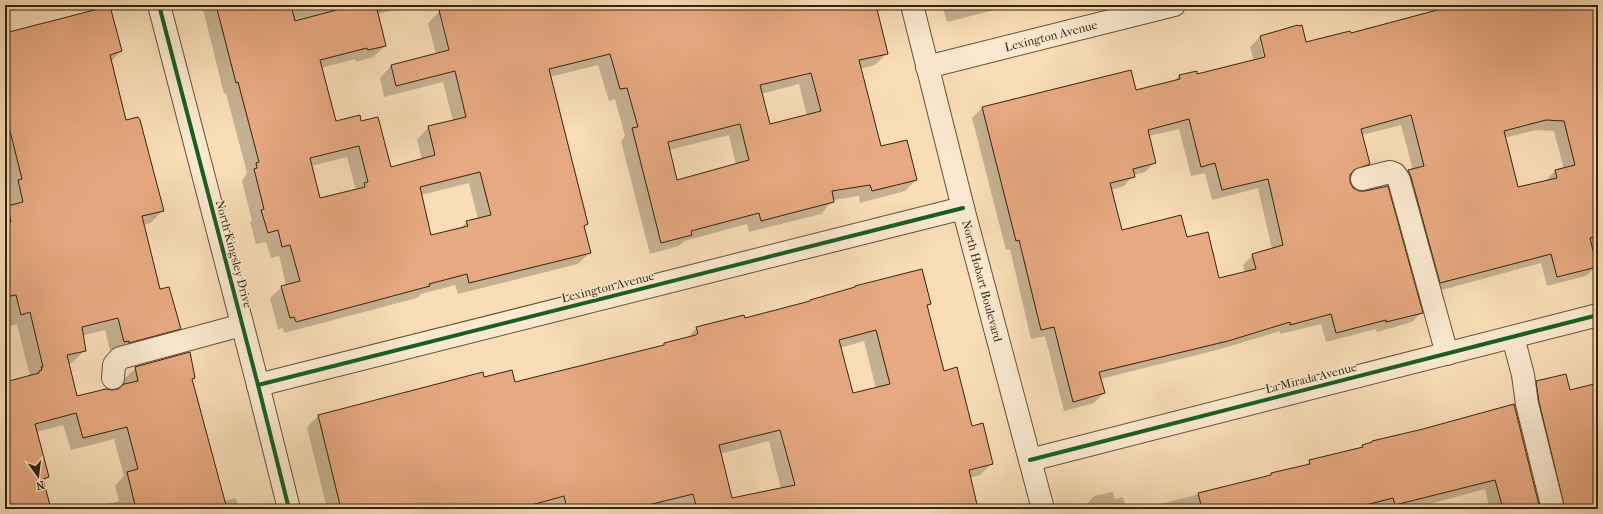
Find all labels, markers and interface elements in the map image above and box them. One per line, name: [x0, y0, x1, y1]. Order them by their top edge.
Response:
street label: Lexington Avenue: [1003, 18, 1099, 54]
street label: North Kingsley Drive: [213, 199, 255, 309]
street label: North Hobart Boulevard: [959, 219, 1005, 344]
street label: Lexington Avenue: [560, 269, 656, 305]
street label: La Mirada Avenue: [1264, 360, 1358, 396]
north arrow: [18, 456, 58, 496]
text: N: [34, 478, 46, 493]

